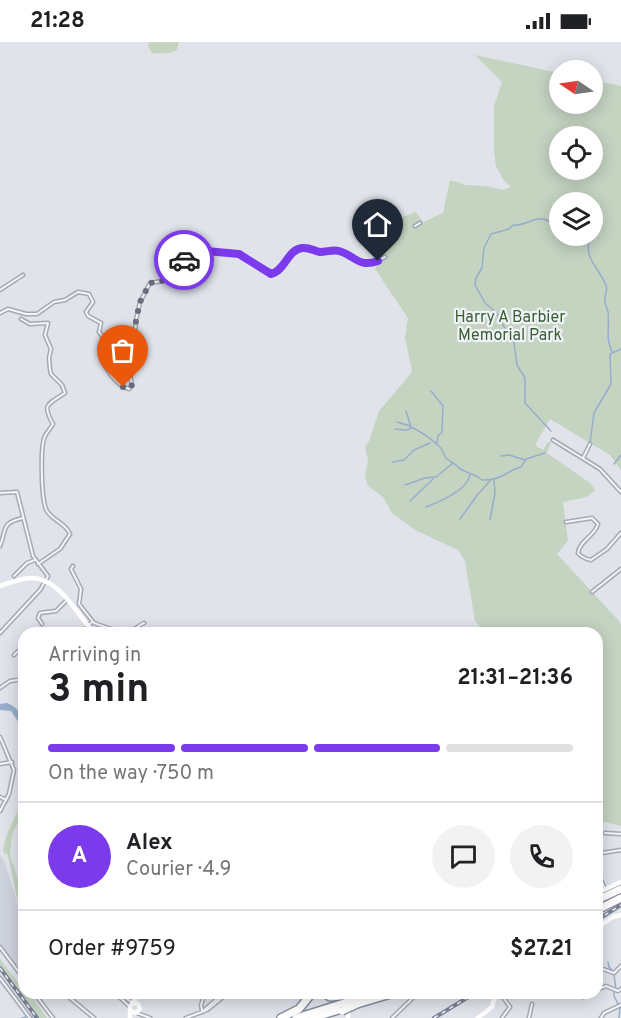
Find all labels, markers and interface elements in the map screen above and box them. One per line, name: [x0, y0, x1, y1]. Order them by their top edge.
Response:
text: 21:28: [30, 8, 85, 35]
north arrow: [549, 60, 603, 114]
map controls: [549, 60, 603, 246]
button: locate: [549, 126, 603, 180]
button: layers: [549, 192, 603, 246]
pin: [352, 199, 403, 261]
icon: home: [361, 208, 394, 241]
courier: [154, 230, 214, 290]
icon: car: [168, 244, 201, 277]
park label: Harry A Barbier Memorial Park: [455, 308, 565, 346]
pin: [97, 325, 148, 387]
icon: bag: [106, 334, 139, 367]
text: Arriving in: [48, 643, 141, 669]
text: 21:31–21:36: [457, 665, 573, 692]
text: 3 min: [48, 667, 149, 716]
text: On the way · 750 m: [48, 761, 214, 787]
button: chat: [432, 825, 495, 888]
button: phone: [510, 825, 573, 888]
text: Alex: [126, 830, 173, 857]
text: A: [72, 843, 87, 870]
text: Courier · 4.9: [126, 857, 231, 883]
text: Order #9759: [48, 936, 176, 963]
text: $27.21: [510, 936, 573, 963]

